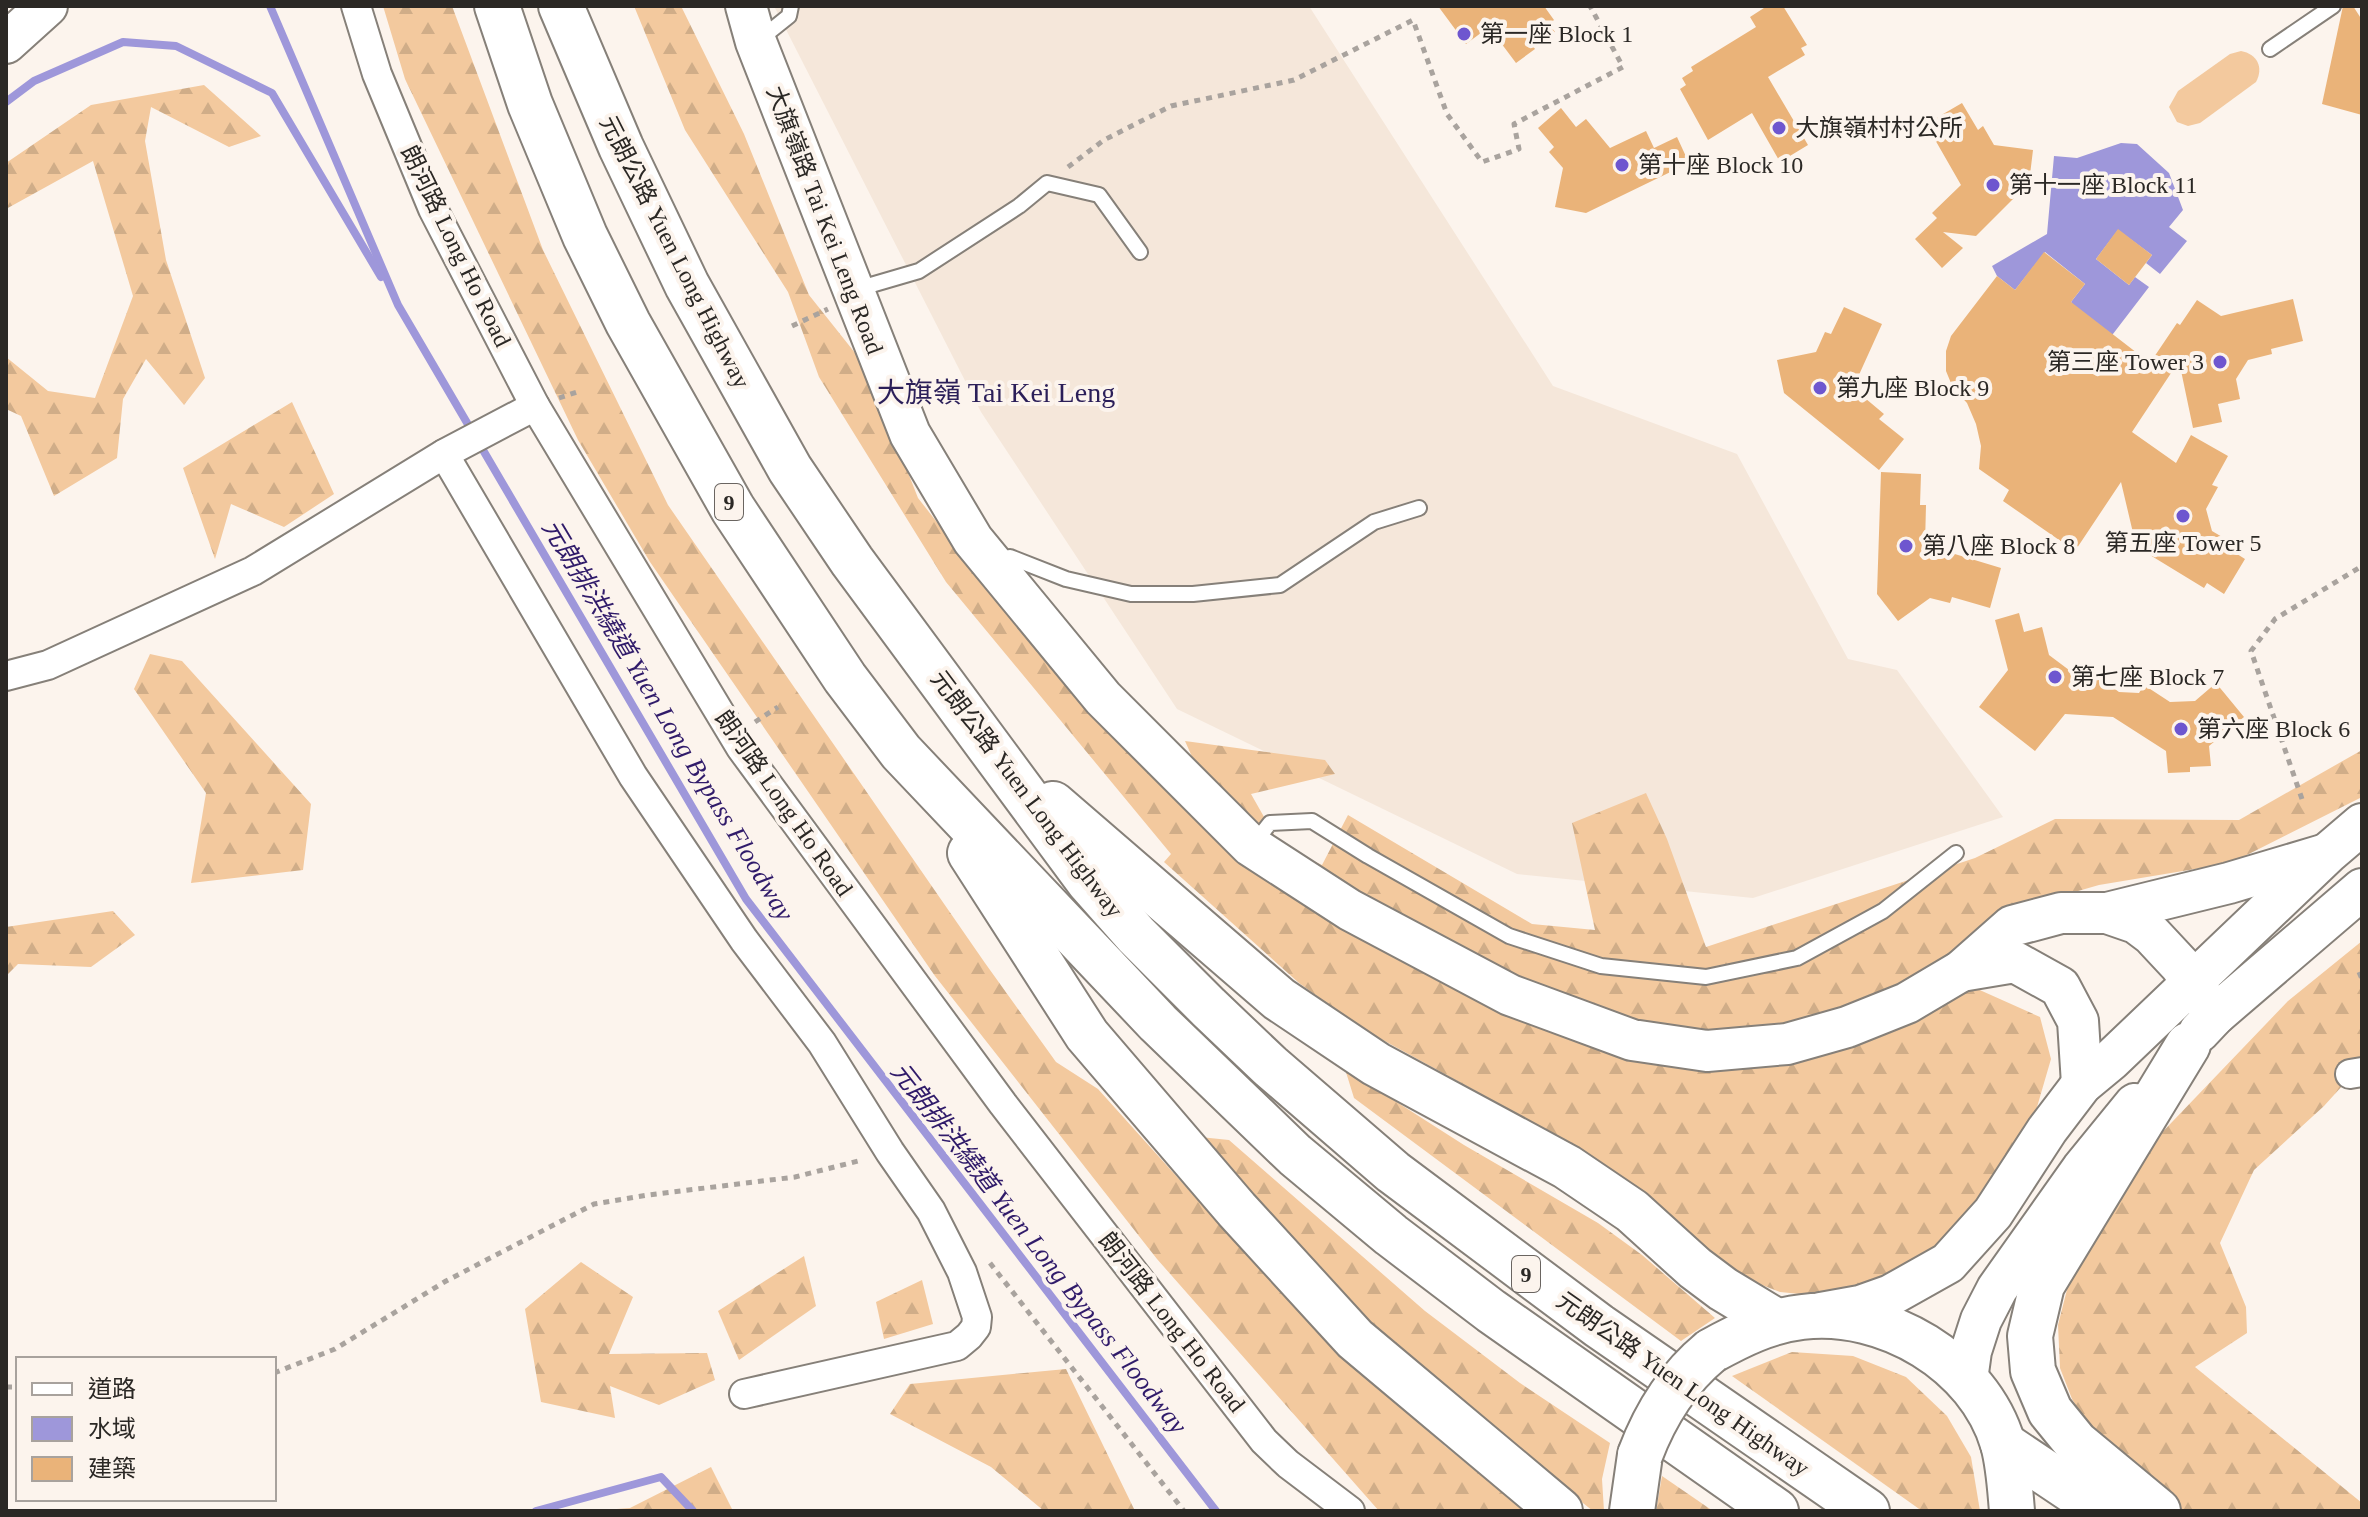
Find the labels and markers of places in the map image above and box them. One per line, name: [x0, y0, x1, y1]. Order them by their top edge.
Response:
place label: 第一座 Block 1: [1480, 21, 1633, 47]
marker: 第一座 Block 1: [1455, 25, 1473, 43]
place label: 大旗嶺村村公所: [1795, 115, 1963, 141]
marker: 大旗嶺村村公所: [1770, 119, 1788, 137]
place label: 第十座 Block 10: [1638, 152, 1803, 178]
marker: 第十座 Block 10: [1613, 156, 1631, 174]
place label: 第十一座 Block 11: [2009, 172, 2197, 198]
marker: 第十一座 Block 11: [1984, 176, 2002, 194]
place label: 第三座 Tower 3: [2047, 349, 2204, 375]
marker: 第三座 Tower 3: [2211, 353, 2229, 371]
place label: 第九座 Block 9: [1836, 375, 1989, 401]
marker: 第九座 Block 9: [1811, 379, 1829, 397]
marker: 第五座 Tower 5: [2174, 507, 2192, 525]
place label: 第五座 Tower 5: [2105, 530, 2261, 556]
place label: 第八座 Block 8: [1922, 533, 2075, 559]
marker: 第八座 Block 8: [1897, 537, 1915, 555]
place label: 第七座 Block 7: [2071, 664, 2224, 690]
marker: 第七座 Block 7: [2046, 668, 2064, 686]
place label: 第六座 Block 6: [2197, 716, 2350, 742]
marker: 第六座 Block 6: [2172, 720, 2190, 738]

